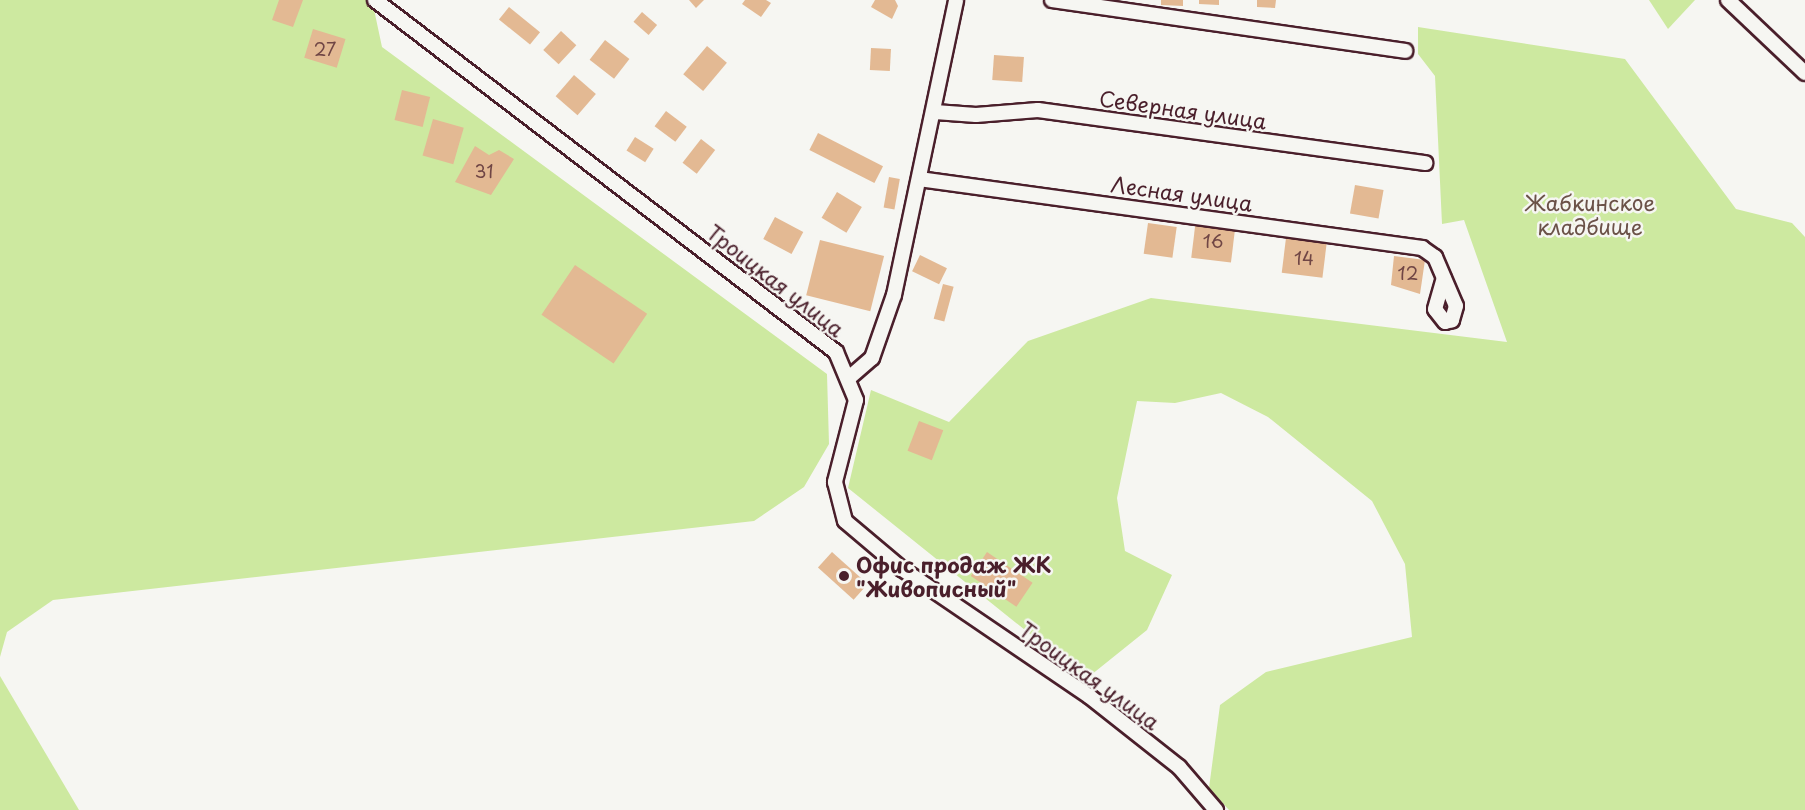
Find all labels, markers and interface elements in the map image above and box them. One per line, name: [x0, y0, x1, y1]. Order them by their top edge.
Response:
house number: 27: [314, 38, 336, 60]
street label: Северная улица: [1097, 85, 1269, 133]
house number: 31: [475, 160, 493, 182]
street label: Лесная улица: [1109, 171, 1255, 215]
park label: Жабкинское кладбище: [1525, 189, 1655, 239]
street label: Троицкая улица: [702, 218, 850, 342]
house number: 16: [1203, 230, 1223, 252]
house number: 14: [1294, 247, 1314, 269]
house number: 12: [1398, 262, 1418, 284]
place label: Офис продаж ЖК "Живописный": [856, 551, 1051, 601]
marker: Офис продаж ЖК "Живописный": [837, 569, 851, 583]
street label: Троицкая улица: [1015, 615, 1165, 735]

